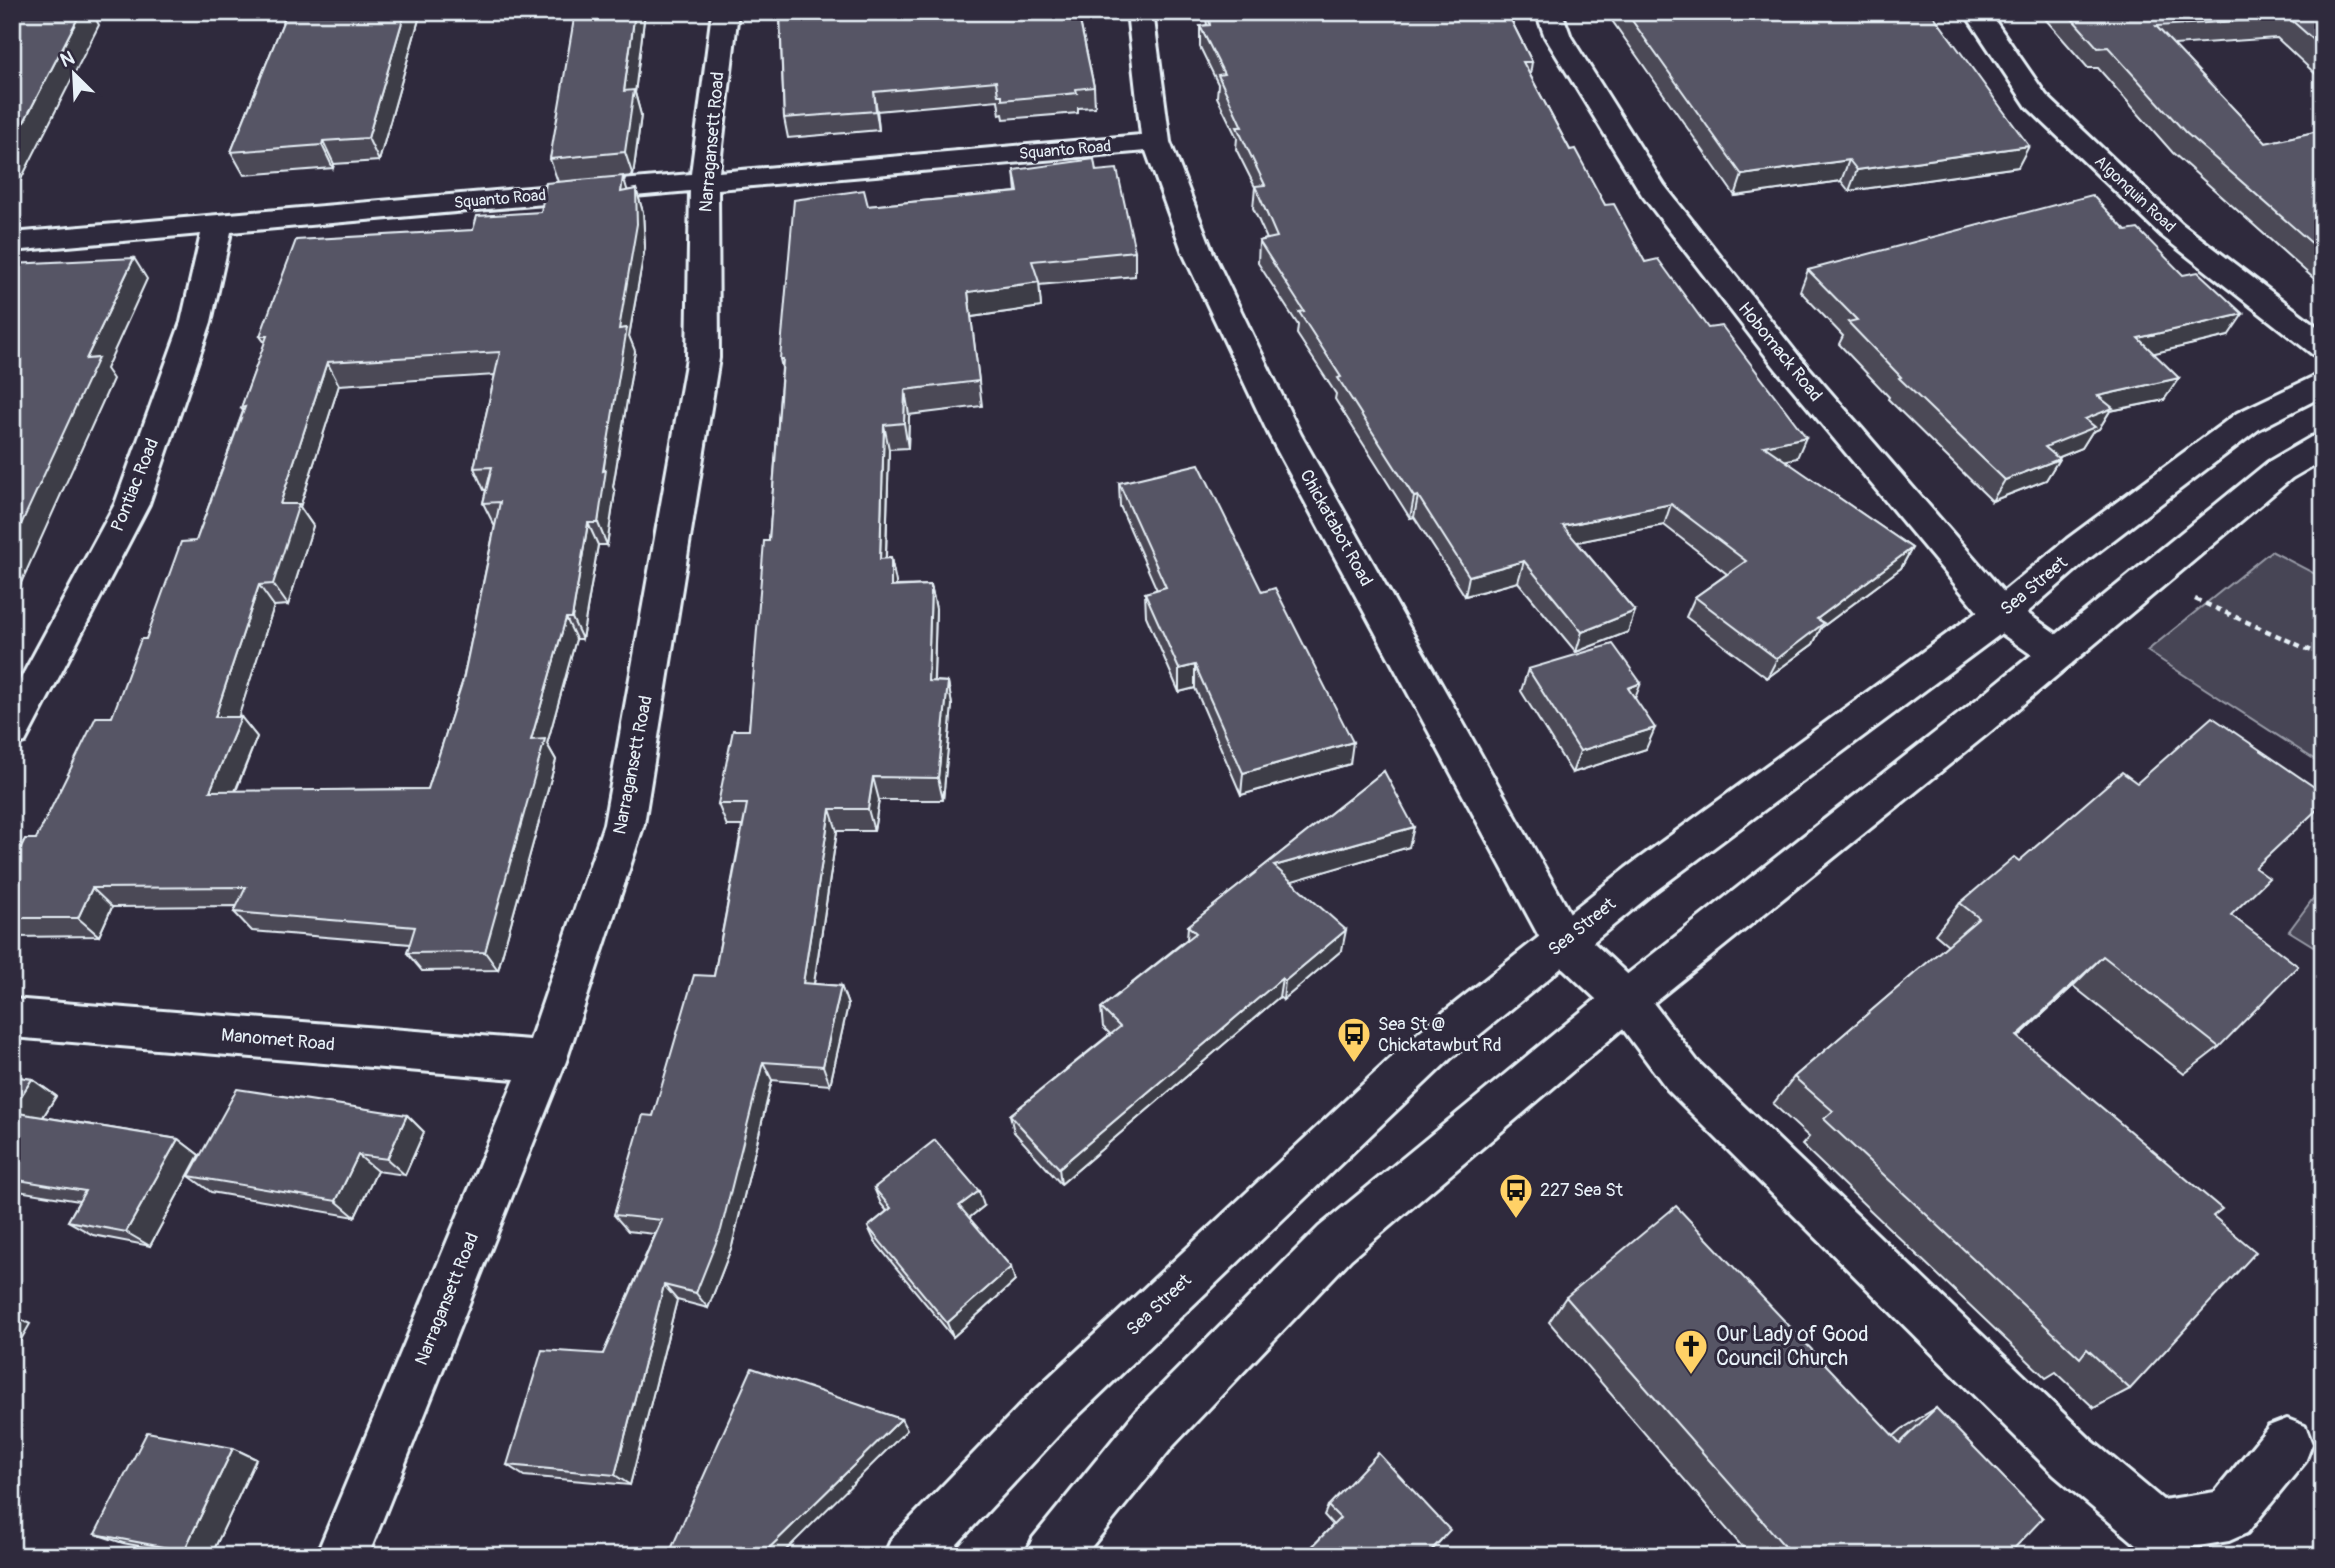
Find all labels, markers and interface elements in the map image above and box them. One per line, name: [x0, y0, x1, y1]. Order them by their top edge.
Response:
north arrow: [38, 38, 108, 108]
text: N: [57, 46, 78, 73]
street label: Narragansett Road: [694, 71, 730, 213]
street label: Squanto Road: [1018, 136, 1112, 164]
street label: Algonquin Road: [2090, 151, 2180, 237]
street label: Squanto Road: [453, 185, 547, 213]
street label: Hobomack Road: [1733, 298, 1827, 406]
street label: Pontiac Road: [106, 435, 164, 535]
street label: Chickatabot Road: [1294, 466, 1378, 590]
street label: Sea Street: [1996, 551, 2073, 621]
street label: Narragansett Road: [608, 694, 658, 836]
street label: Sea Street: [1543, 892, 1621, 961]
place label: Sea St @ Chickatawbut Rd: [1378, 1013, 1501, 1057]
bus stop icon: Sea St @ Chickatawbut Rd: [1335, 1015, 1373, 1064]
street label: Manomet Road: [220, 1024, 336, 1056]
bus stop icon: 227 Sea St: [1497, 1171, 1535, 1220]
place label: 227 Sea St: [1540, 1179, 1624, 1202]
street label: Narragansett Road: [410, 1229, 484, 1369]
street label: Sea Street: [1122, 1269, 1197, 1341]
place label: Our Lady of Good Council Church: [1716, 1321, 1868, 1372]
church icon: Our Lady of Good Council Church: [1672, 1327, 1710, 1376]

